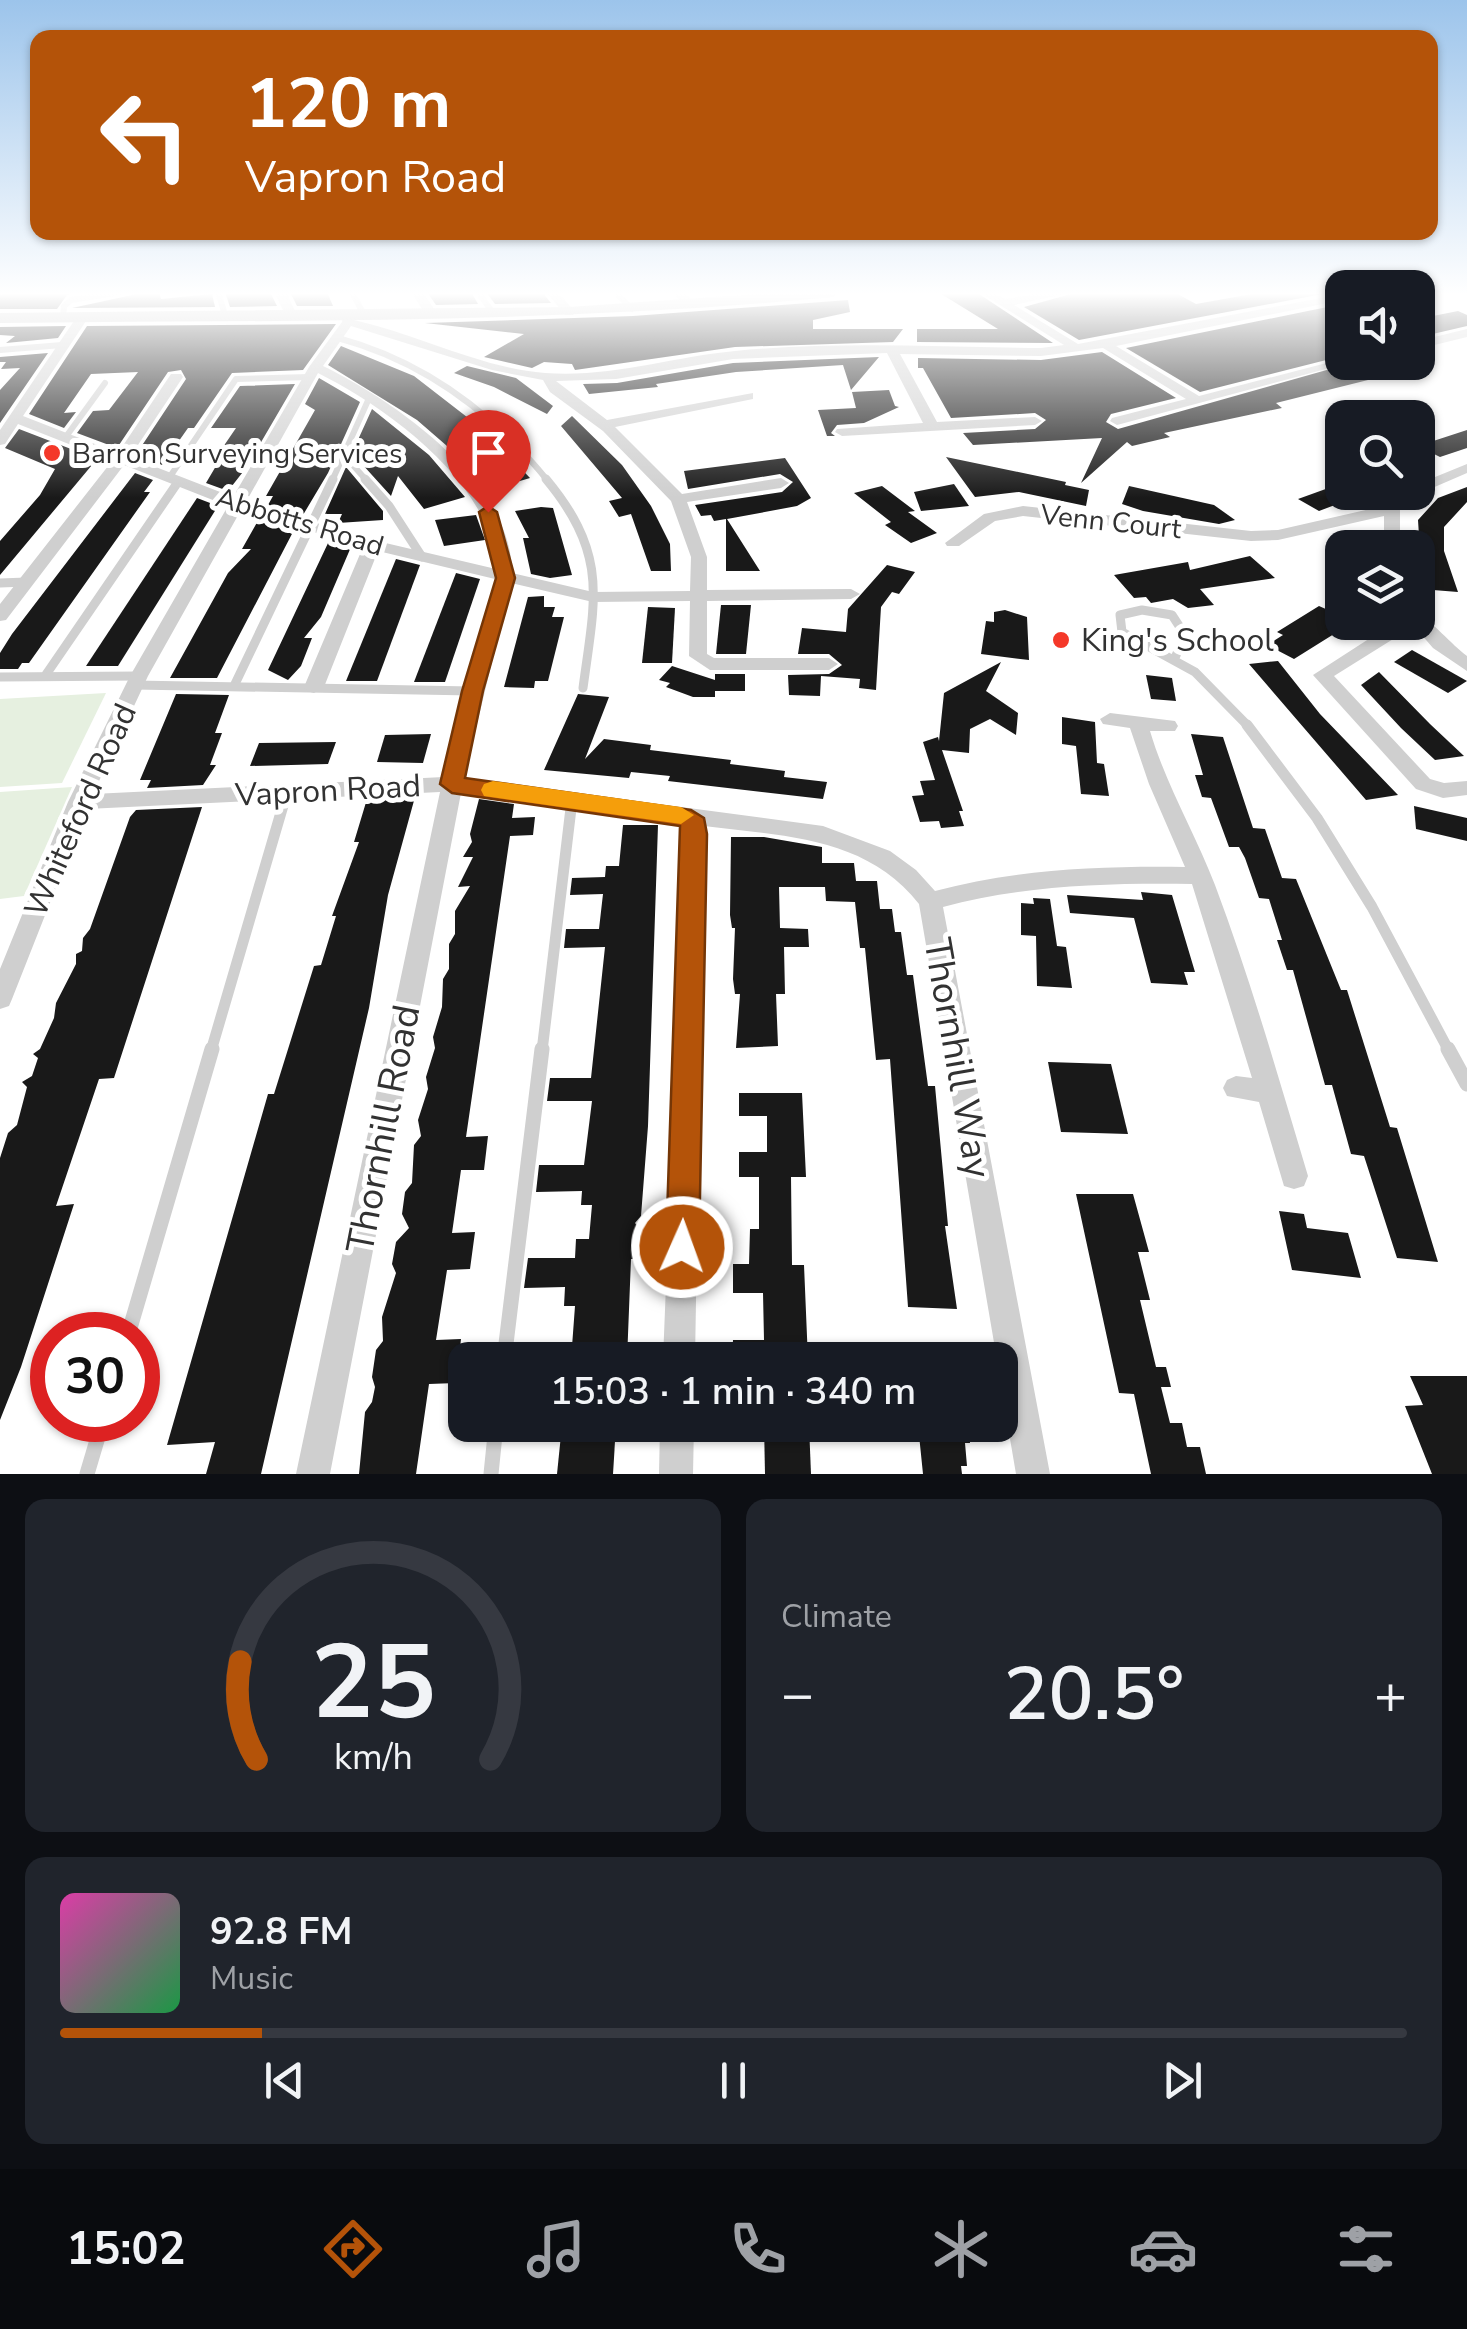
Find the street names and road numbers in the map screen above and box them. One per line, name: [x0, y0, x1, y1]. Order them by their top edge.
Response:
street label: Abbotts Road: [211, 478, 388, 565]
street label: Venn Court: [1038, 496, 1183, 548]
street label: Whiteford Road: [14, 697, 147, 924]
street label: Vapron Road: [233, 764, 422, 817]
street label: Thornhill Way: [911, 934, 1004, 1182]
street label: Thornhill Road: [334, 1001, 433, 1258]

